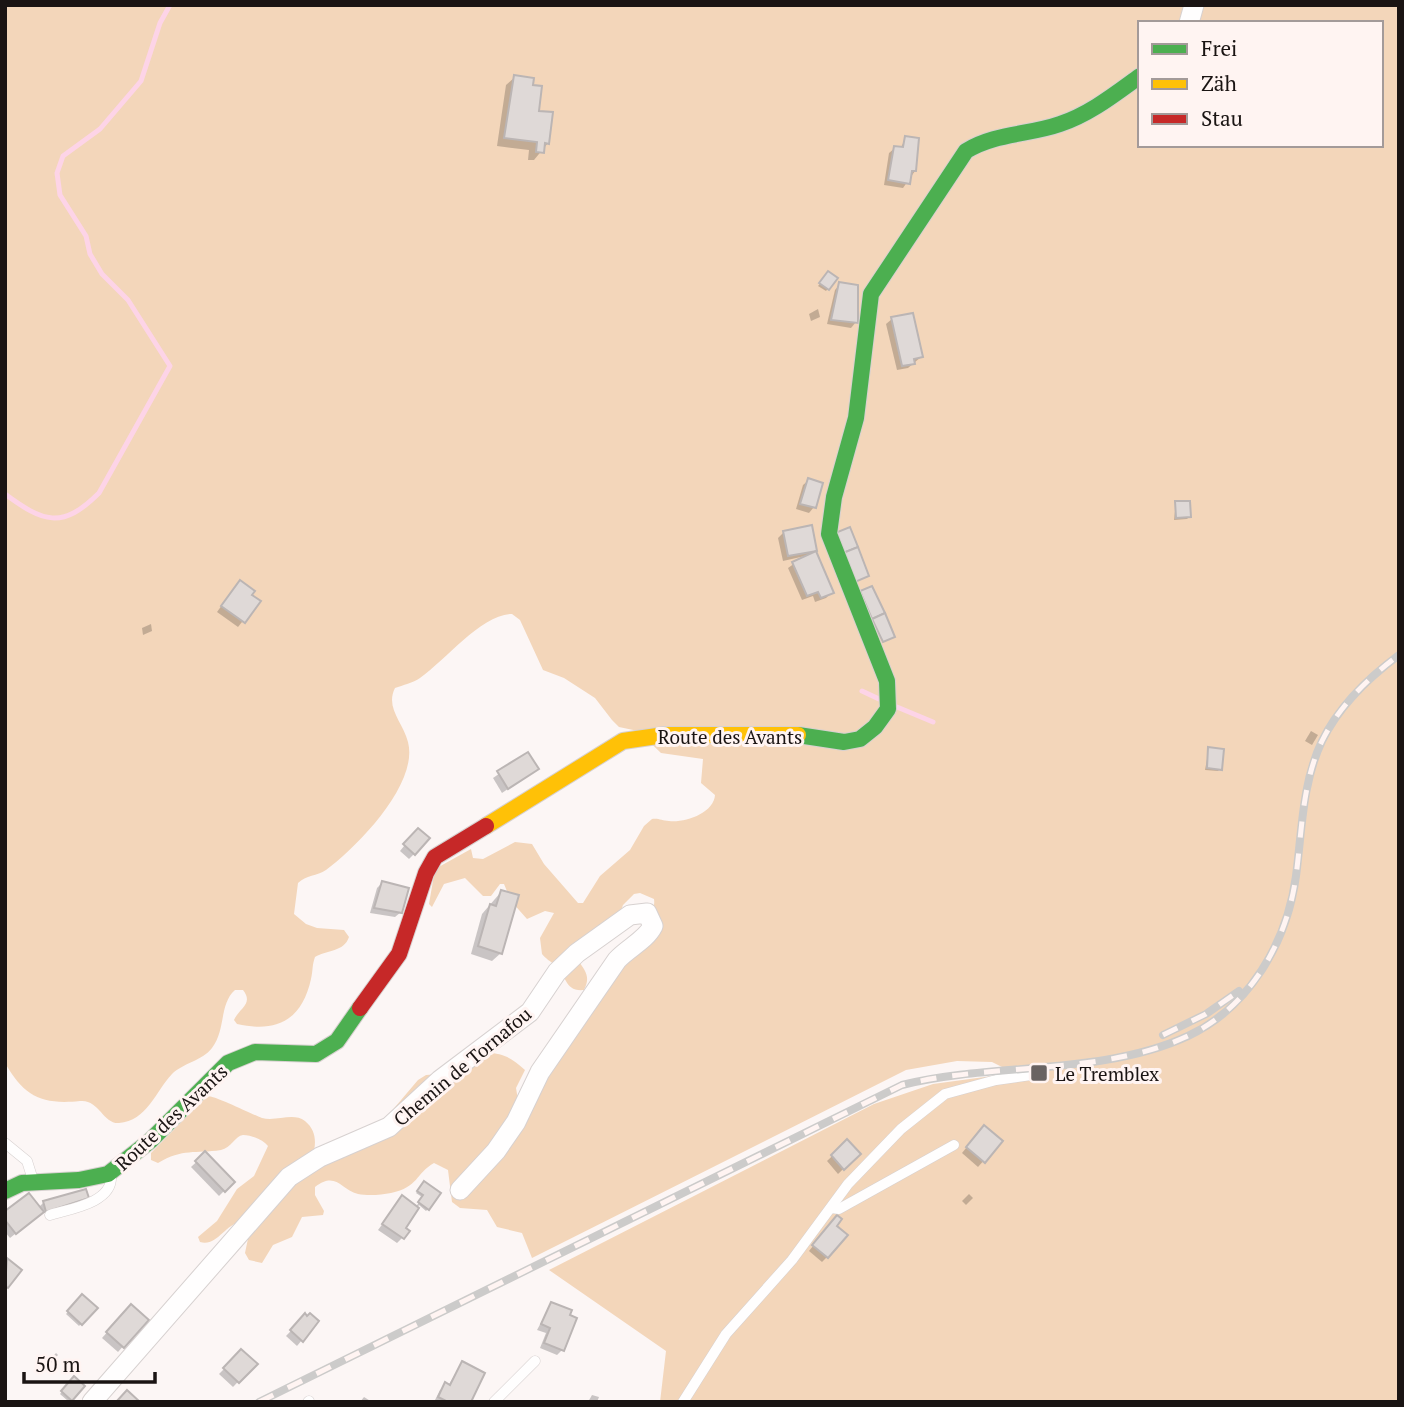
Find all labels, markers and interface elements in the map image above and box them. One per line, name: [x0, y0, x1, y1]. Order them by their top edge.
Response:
legend: [1138, 21, 1383, 147]
text: Frei: [1201, 34, 1237, 62]
text: Zäh: [1201, 69, 1237, 97]
text: Stau: [1201, 104, 1243, 132]
street label: Route des Avants: [658, 724, 802, 749]
street label: Chemin de Tornafou: [388, 1001, 536, 1131]
street label: Route des Avants: [110, 1059, 232, 1175]
place label: Le Tremblex: [1055, 1061, 1159, 1086]
marker: Le Tremblex: [1029, 1063, 1049, 1083]
scale bar: [24, 1340, 156, 1384]
text: 50 m: [35, 1350, 81, 1378]

